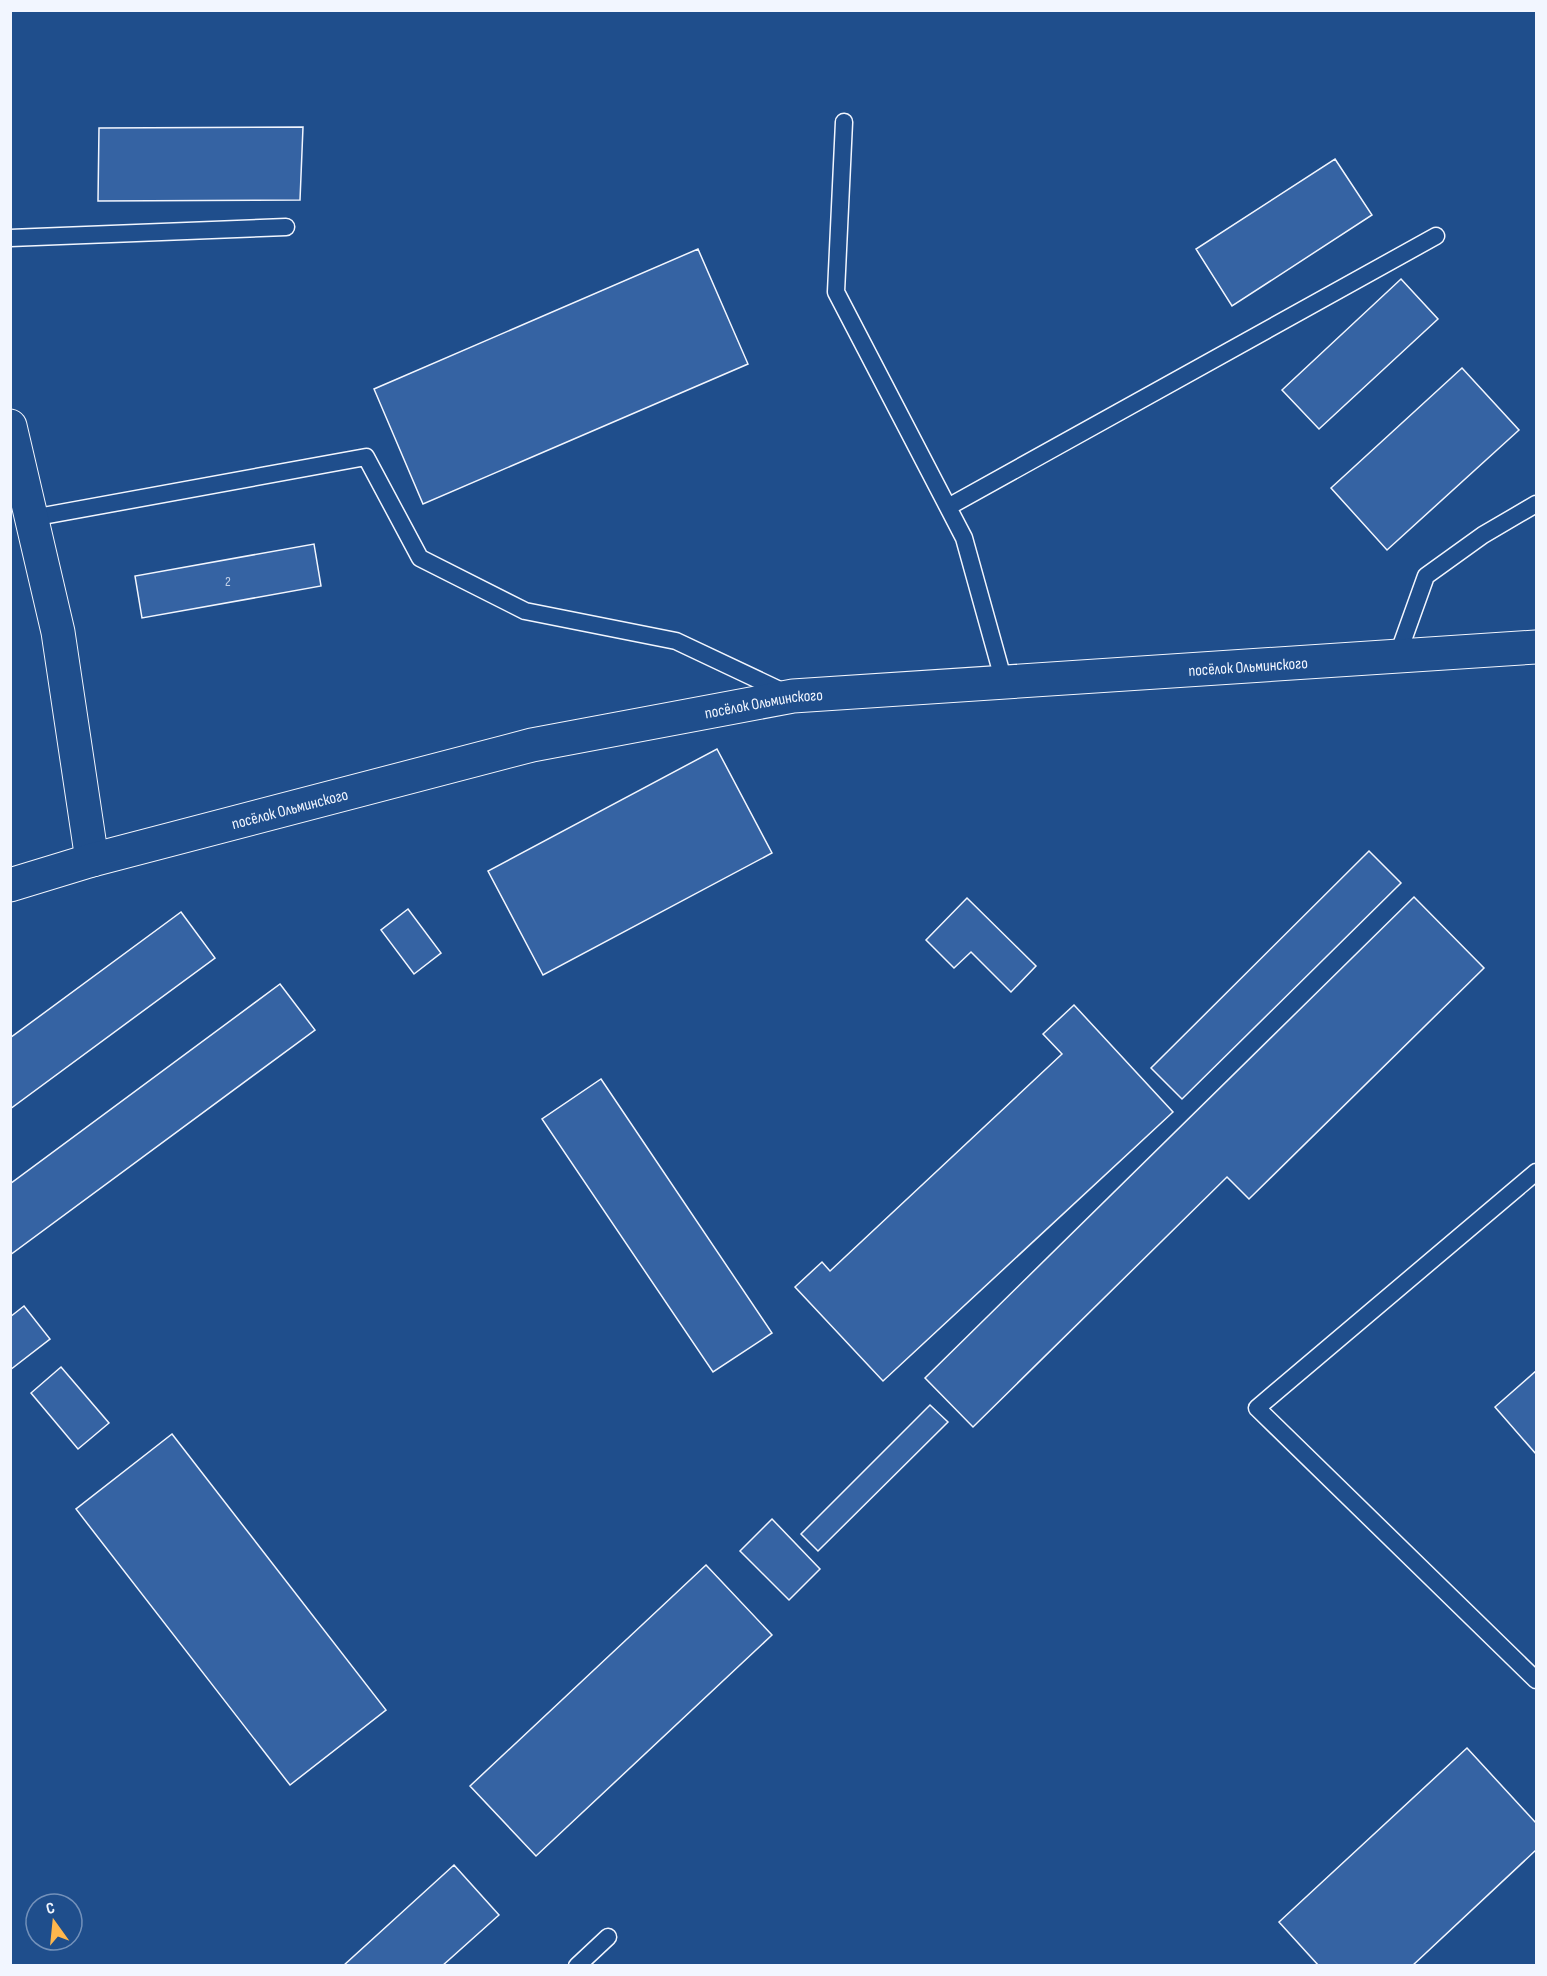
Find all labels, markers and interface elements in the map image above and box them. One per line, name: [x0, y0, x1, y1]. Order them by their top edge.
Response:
house number: 2: [225, 573, 231, 590]
street label: посёлок Ольминского: [1188, 654, 1308, 681]
street label: посёлок Ольминского: [703, 686, 823, 723]
street label: посёлок Ольминского: [230, 785, 350, 834]
north arrow: [24, 1892, 84, 1952]
text: С: [44, 1899, 57, 1919]

